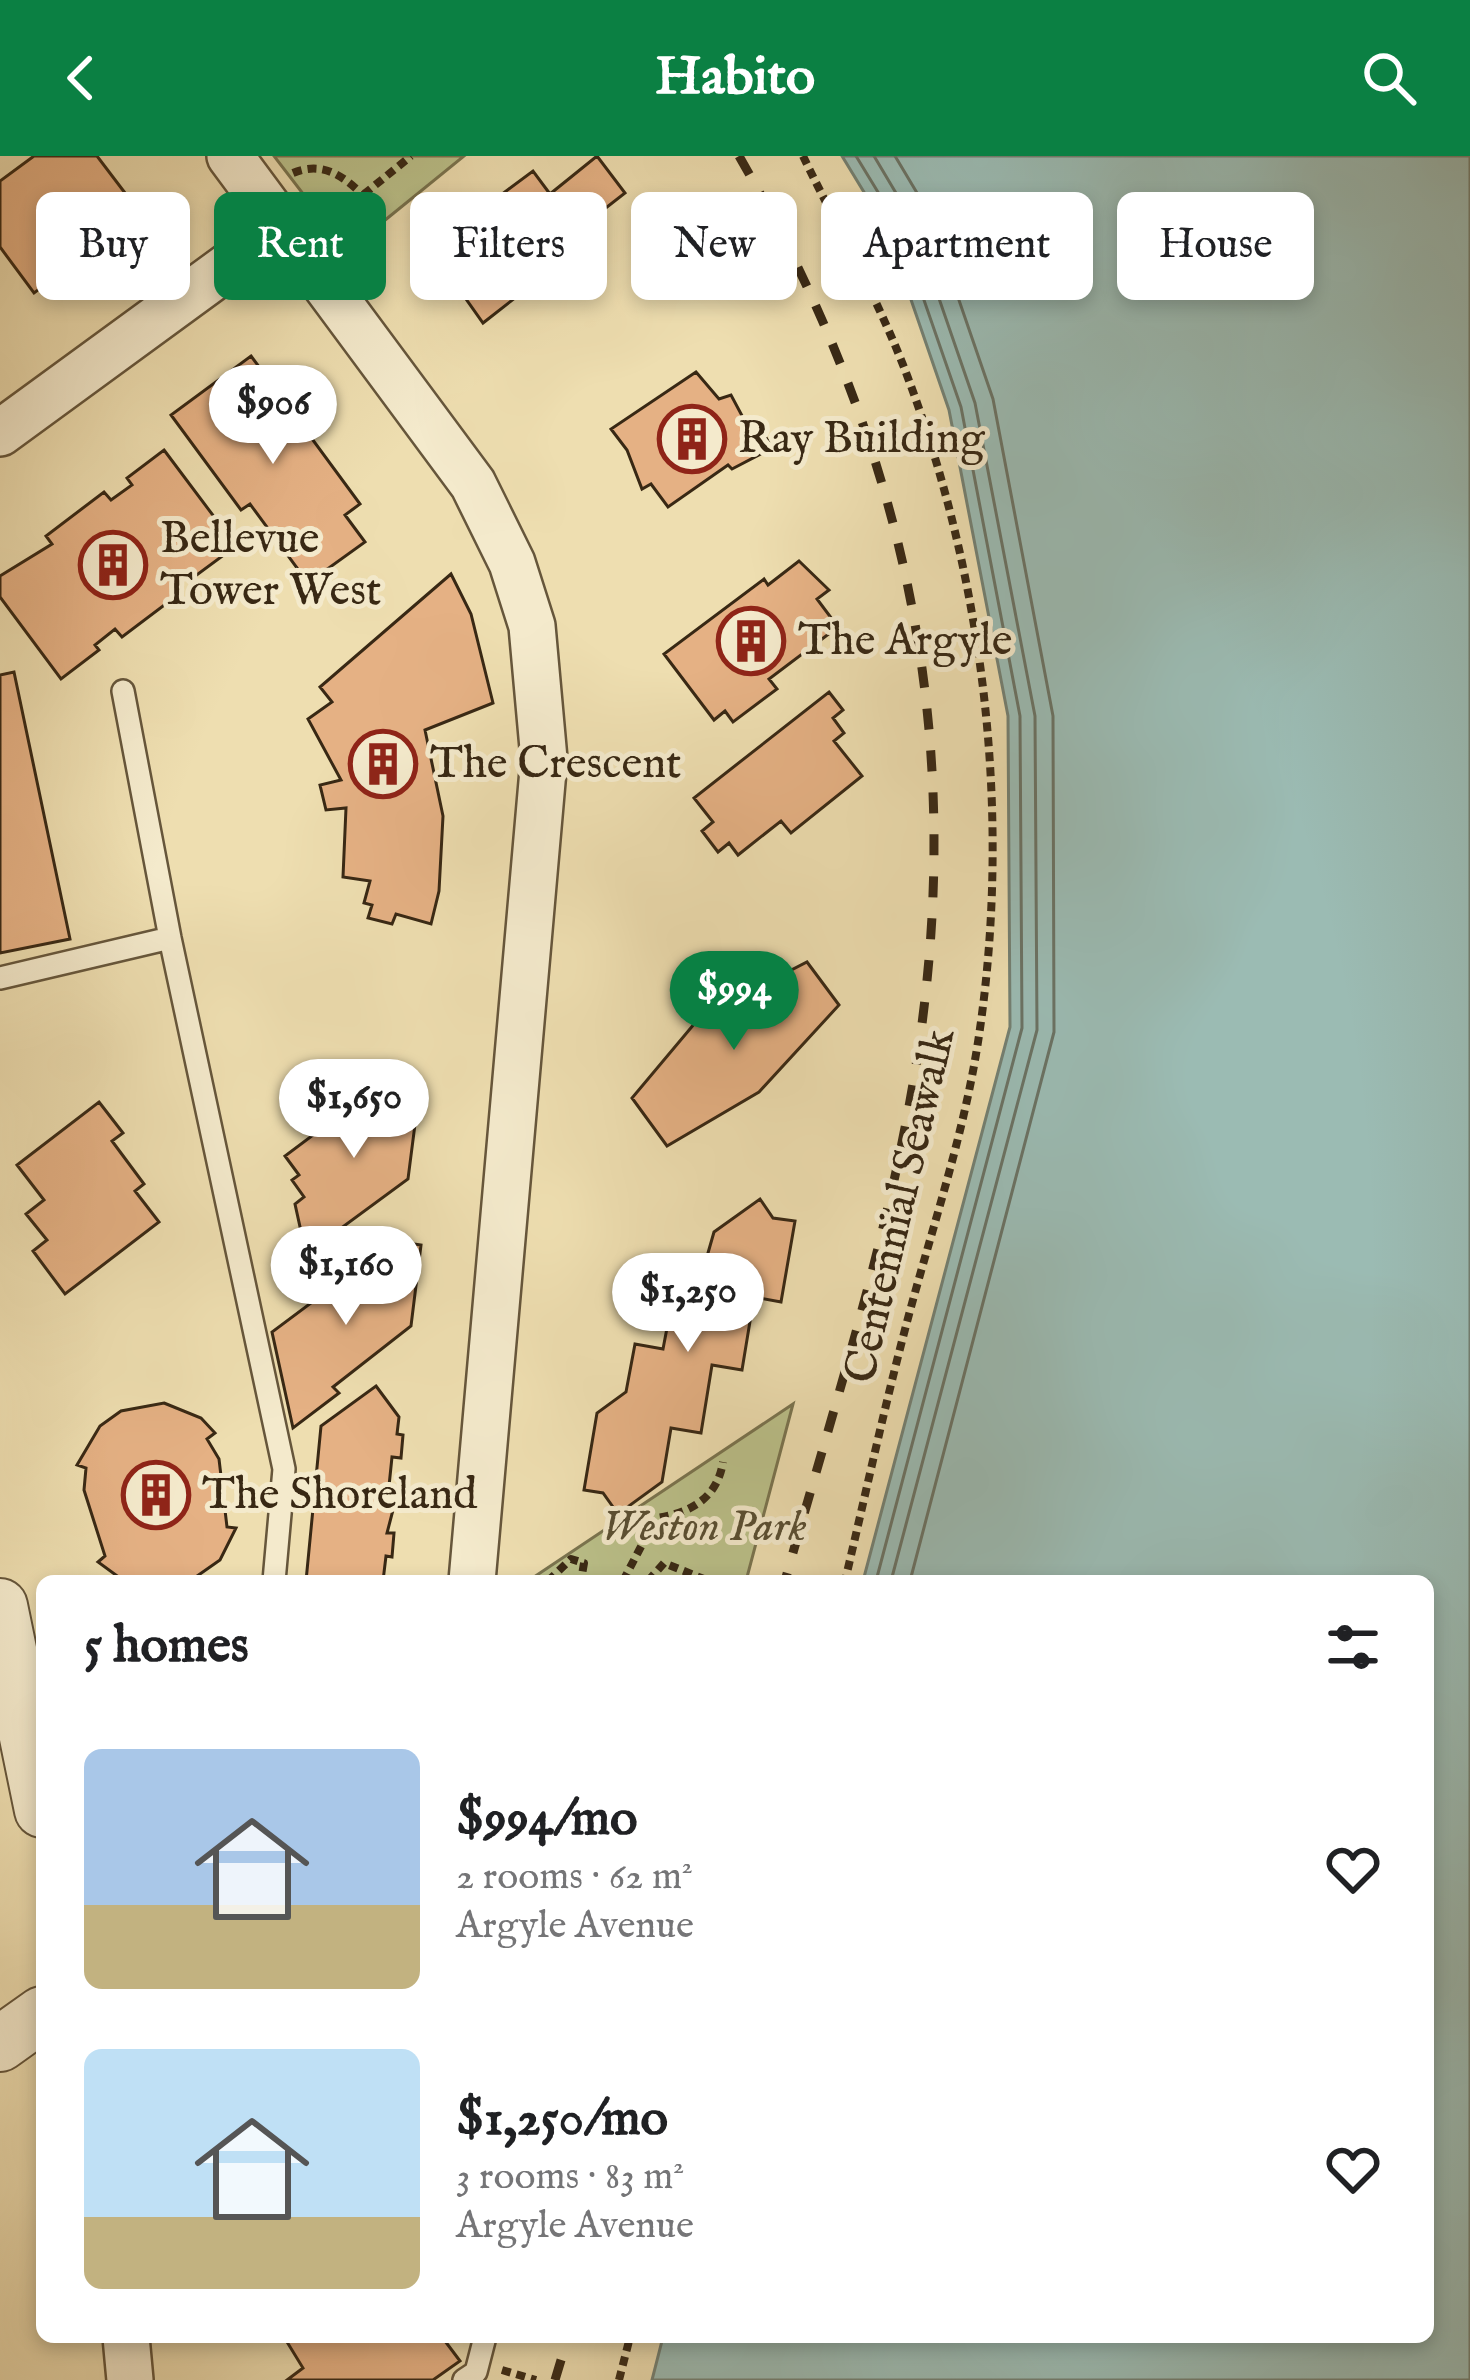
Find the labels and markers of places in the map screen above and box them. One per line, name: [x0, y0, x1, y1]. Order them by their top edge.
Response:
pin: $906: [202, 365, 344, 467]
building icon: Ray Building: [657, 404, 727, 474]
place label: Ray Building: [738, 411, 985, 468]
place label: Bellevue Tower West: [160, 511, 381, 620]
building icon: Bellevue Tower West: [78, 530, 148, 600]
building icon: The Argyle: [716, 606, 786, 676]
place label: The Argyle: [798, 613, 1013, 670]
building icon: The Crescent: [348, 729, 418, 799]
place label: The Crescent: [430, 736, 682, 793]
pin: $994: [663, 951, 805, 1053]
pin: $1,650: [256, 1059, 452, 1161]
pin: $1,160: [248, 1226, 444, 1328]
pin: $1,250: [590, 1253, 786, 1355]
building icon: The Shoreland: [121, 1460, 191, 1530]
place label: The Shoreland: [202, 1467, 478, 1524]

